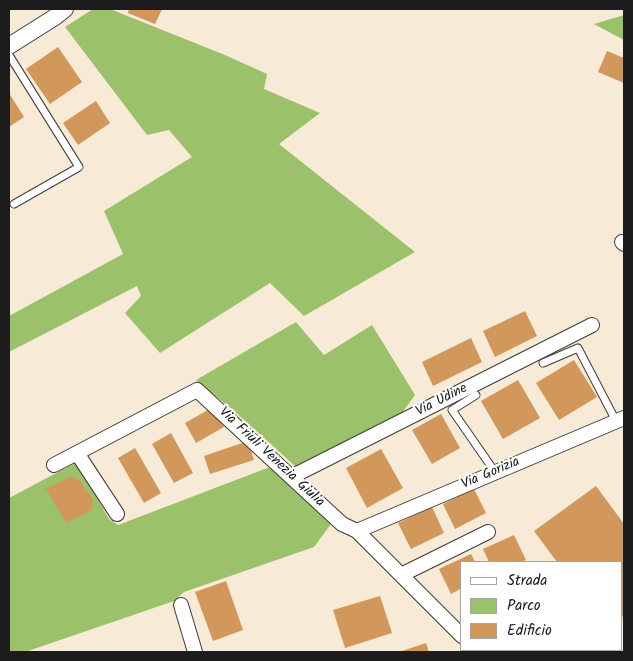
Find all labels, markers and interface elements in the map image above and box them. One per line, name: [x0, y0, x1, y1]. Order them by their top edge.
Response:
street label: Via Udine: [414, 381, 470, 421]
street label: Via Friuli Venezia Giulia: [215, 405, 327, 511]
street label: Via Gorizia: [459, 454, 523, 494]
legend: [460, 561, 623, 651]
text: Strada: [507, 569, 547, 593]
text: Parco: [507, 594, 541, 618]
text: Edificio: [507, 619, 552, 643]

